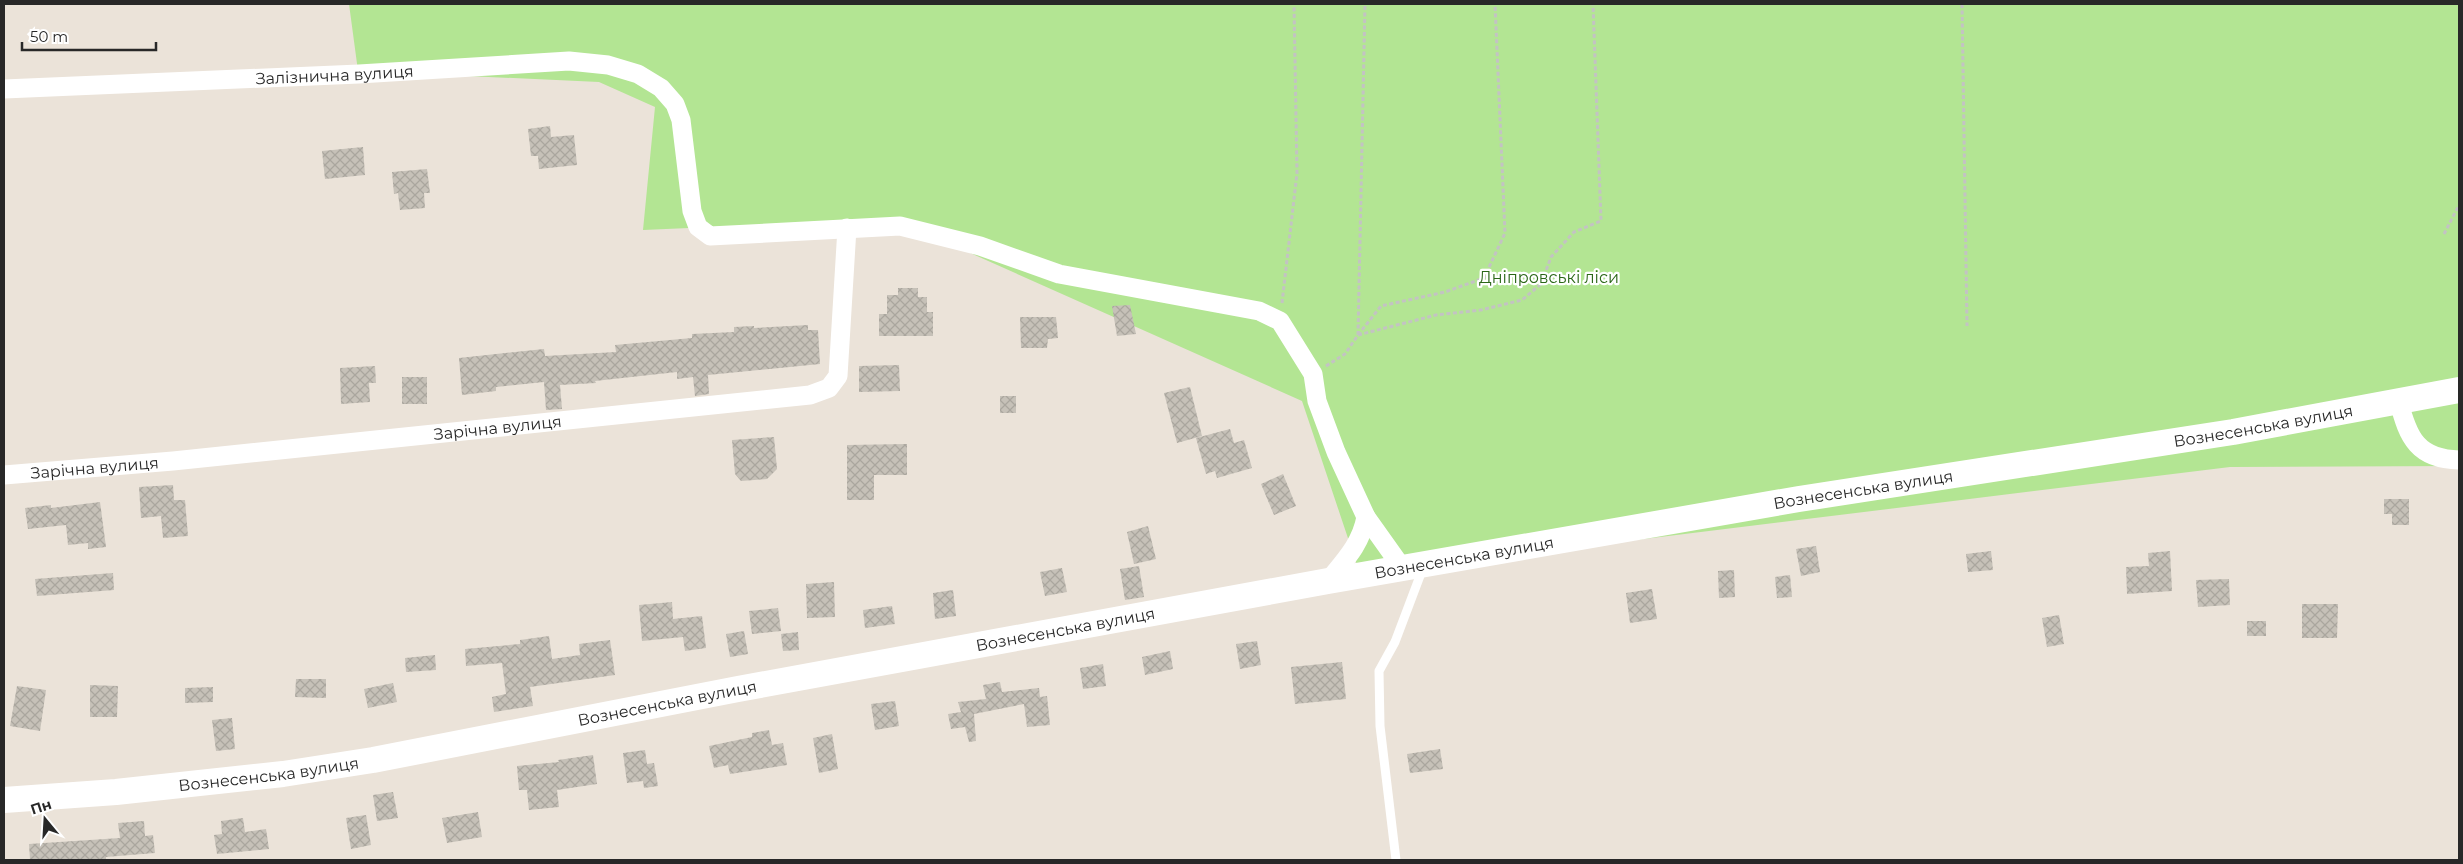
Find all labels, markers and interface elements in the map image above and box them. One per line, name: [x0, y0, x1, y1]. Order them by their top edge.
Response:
scale bar: [22, 20, 156, 52]
text: 50 m: [30, 27, 68, 46]
street label: Залізнична вулиця: [255, 61, 414, 88]
park label: Дніпровські ліси: [1479, 268, 1619, 287]
street label: Вознесенська вулиця: [2172, 400, 2354, 451]
street label: Зарічна вулиця: [433, 411, 563, 443]
street label: Зарічна вулиця: [30, 453, 160, 482]
street label: Вознесенська вулиця: [1772, 466, 1954, 513]
street label: Вознесенська вулиця: [1373, 532, 1555, 582]
street label: Вознесенська вулиця: [974, 603, 1157, 655]
street label: Вознесенська вулиця: [576, 676, 758, 729]
street label: Вознесенська вулиця: [177, 753, 360, 795]
north arrow: [20, 794, 70, 844]
text: Пн: [28, 795, 54, 818]

